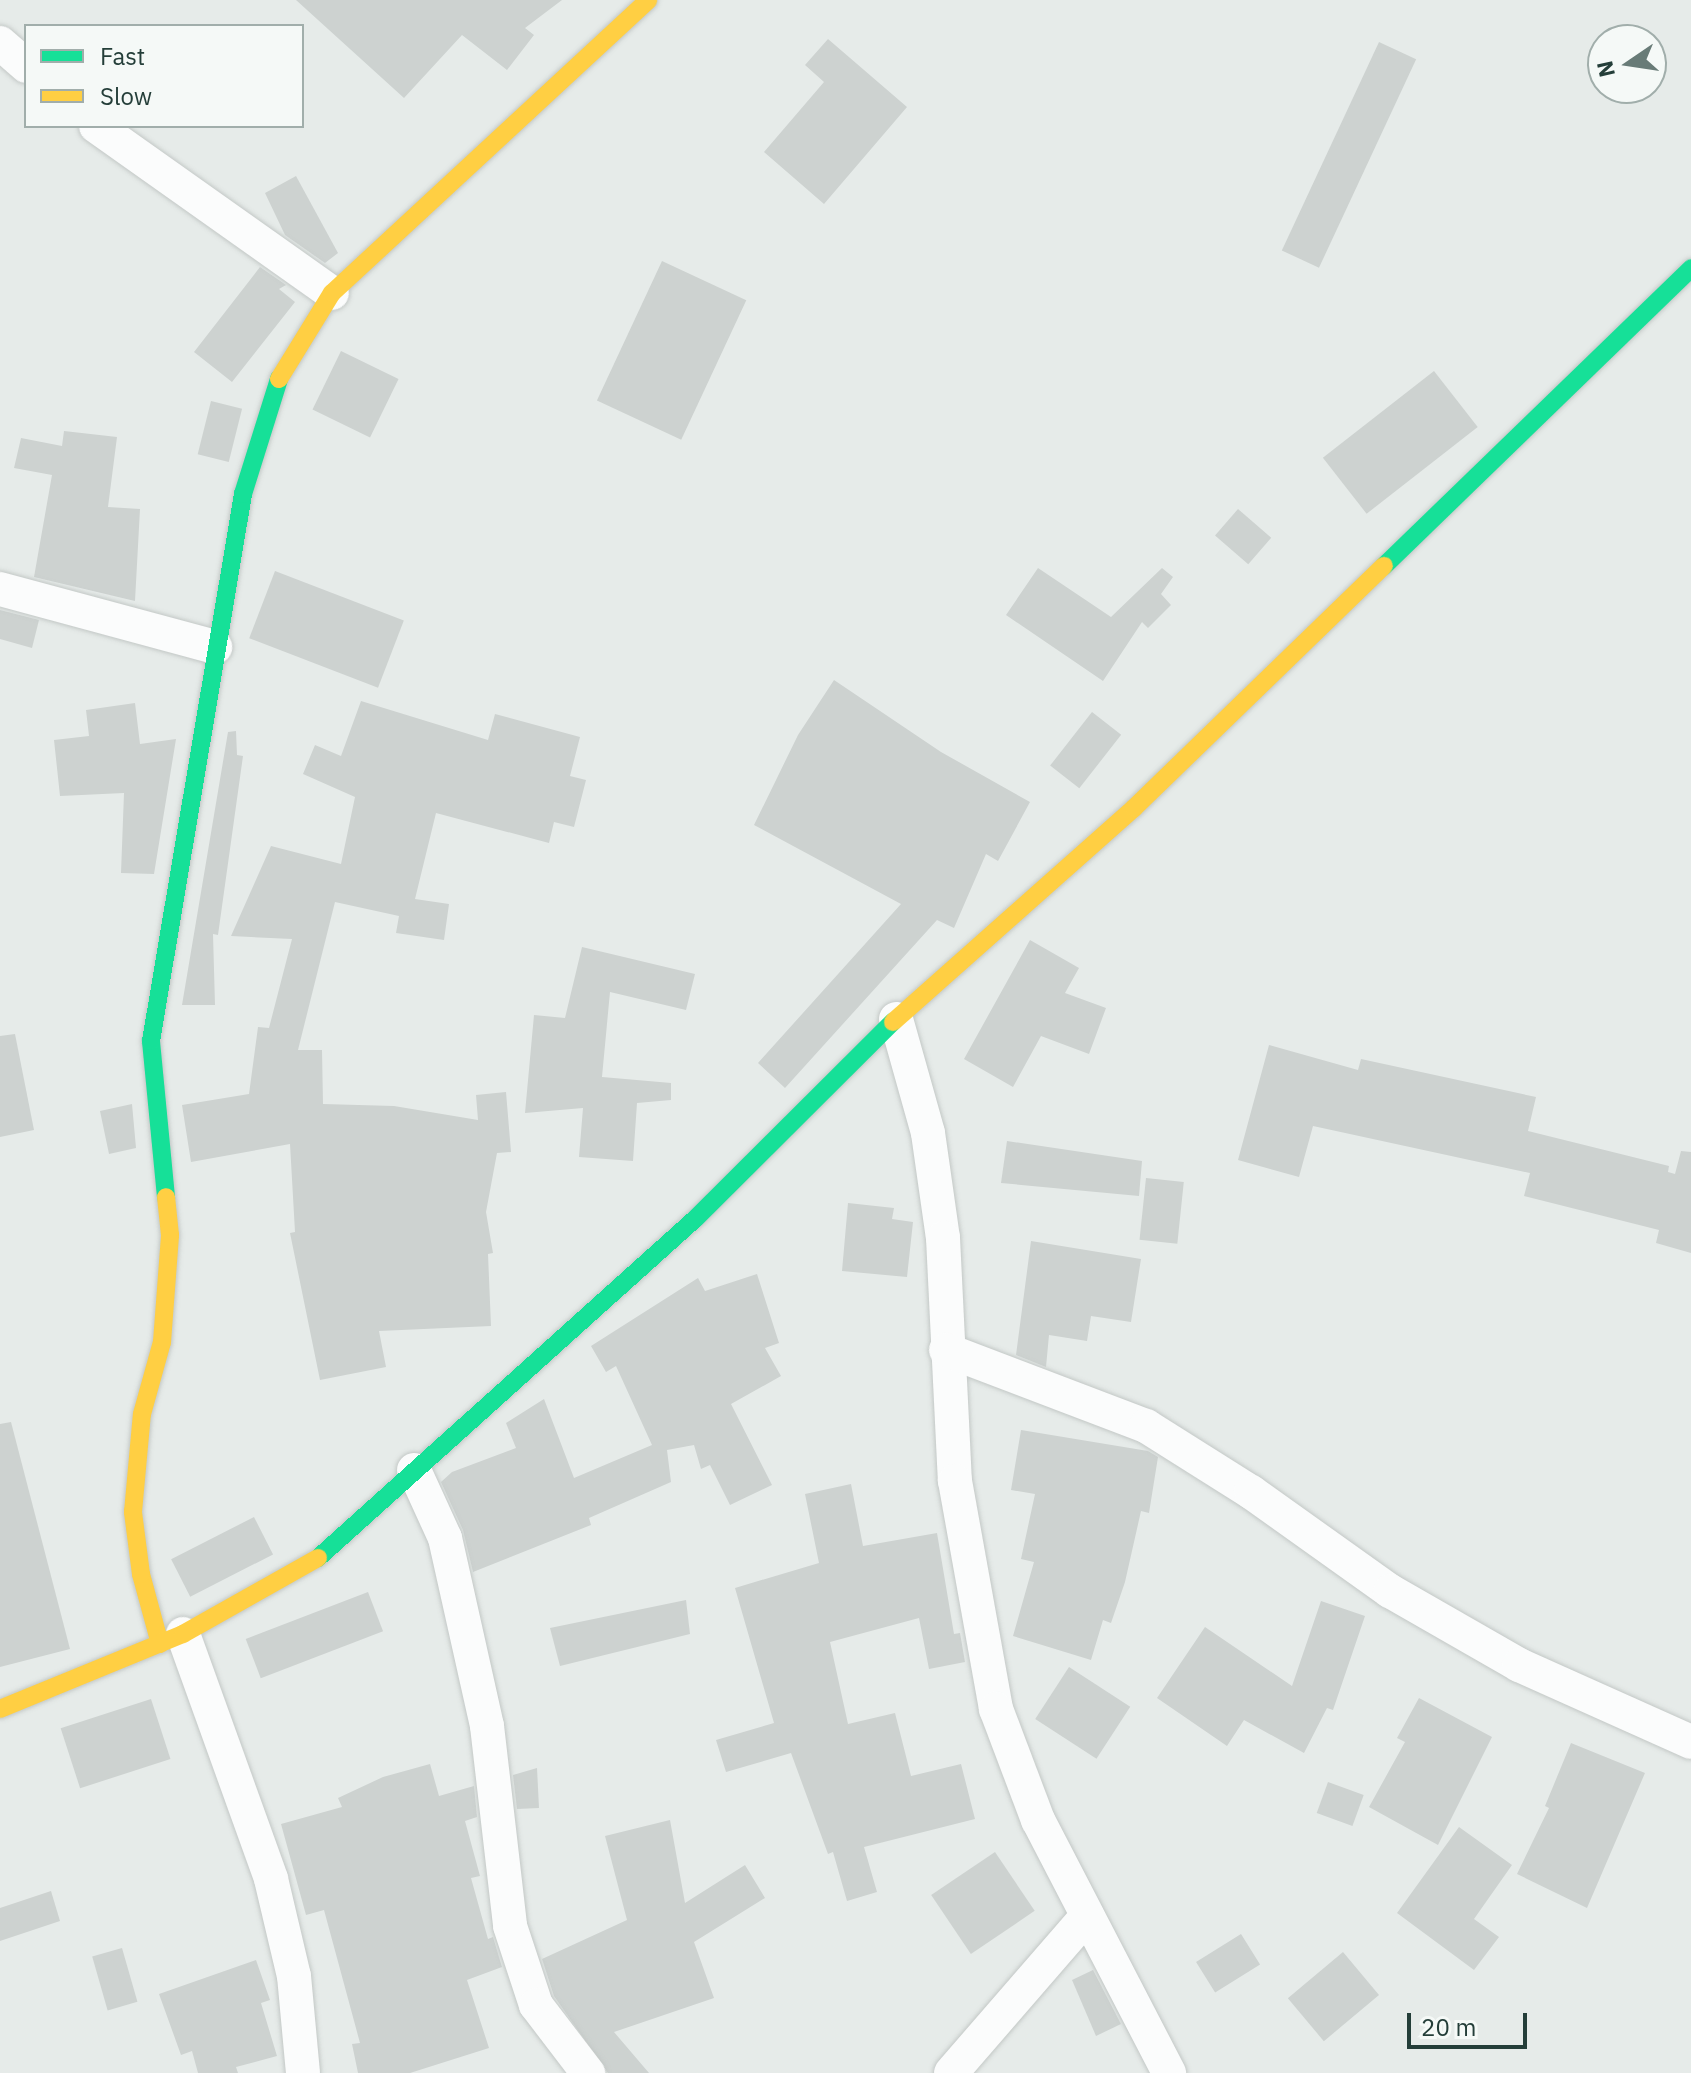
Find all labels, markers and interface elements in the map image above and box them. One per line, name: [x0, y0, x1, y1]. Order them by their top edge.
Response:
legend: [24, 24, 304, 128]
north arrow: [1587, 24, 1667, 104]
text: Fast: [100, 40, 145, 72]
text: N: [1589, 58, 1621, 80]
text: Slow: [100, 80, 152, 112]
scale bar: [1411, 1997, 1531, 2047]
text: 20 m: [1421, 2011, 1476, 2043]

